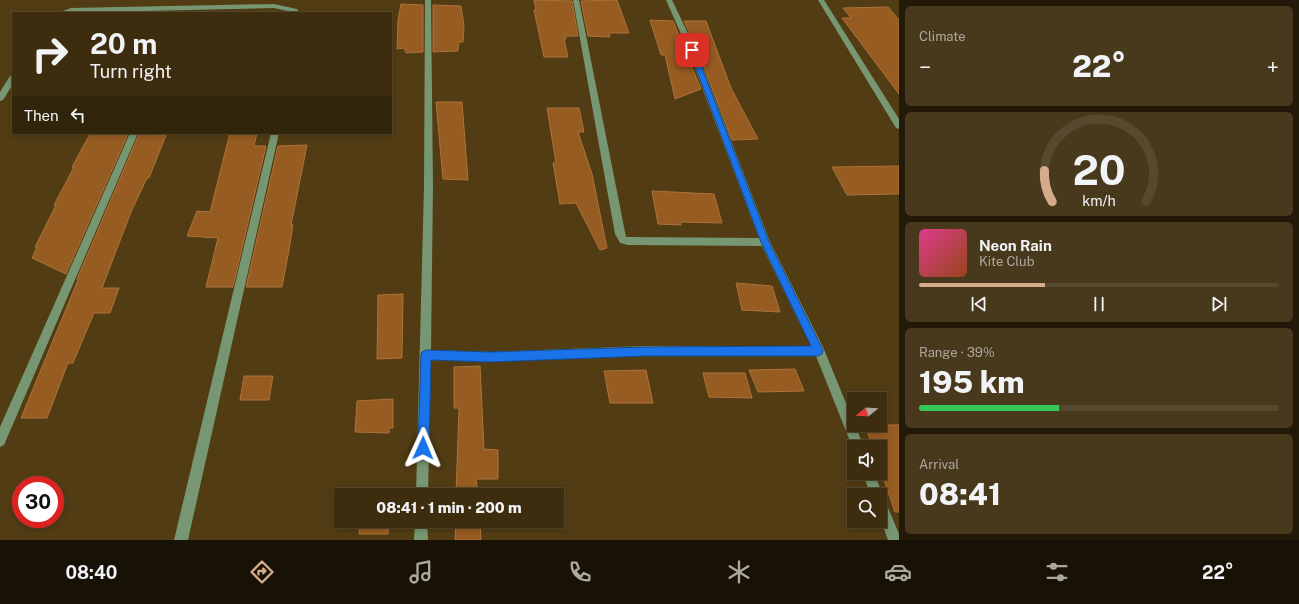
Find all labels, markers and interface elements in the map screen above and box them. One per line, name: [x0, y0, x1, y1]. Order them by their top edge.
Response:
text: 20 m: [90, 27, 157, 60]
icon: right: [24, 28, 76, 80]
text: Climate: [919, 29, 966, 44]
pin: [675, 33, 709, 67]
icon: arrive: [681, 39, 703, 61]
text: 22°: [1072, 48, 1126, 84]
text: −: [919, 54, 931, 80]
text: +: [1267, 54, 1279, 80]
text: Turn right: [90, 61, 172, 82]
icon: left: [67, 104, 89, 126]
text: Then: [24, 107, 59, 124]
text: 20: [1072, 145, 1126, 194]
text: km/h: [1082, 192, 1116, 209]
text: Neon Rain: [979, 237, 1052, 254]
text: Kite Club: [979, 254, 1034, 269]
icon: previous: [968, 293, 990, 315]
icon: pause: [1088, 293, 1110, 315]
icon: next: [1208, 293, 1230, 315]
text: Range · 39%: [919, 345, 995, 360]
text: 195 km: [919, 364, 1025, 400]
north arrow: [847, 392, 887, 432]
map controls: [847, 392, 887, 528]
position arrow: [402, 427, 444, 469]
button: sound: [847, 440, 887, 480]
text: Arrival: [919, 457, 959, 472]
speed limit sign: 30: [12, 476, 64, 528]
text: 08:41: [919, 476, 1001, 512]
button: search: [847, 488, 887, 528]
text: 08:41 · 1 min · 200 m: [376, 499, 522, 516]
icon: directions: [248, 558, 276, 586]
icon: music: [407, 558, 435, 586]
icon: phone: [566, 558, 594, 586]
icon: climate: [725, 558, 753, 586]
icon: car: [884, 558, 912, 586]
icon: filters: [1043, 558, 1071, 586]
text: 08:40: [65, 562, 117, 583]
text: 22°: [1202, 562, 1234, 583]

